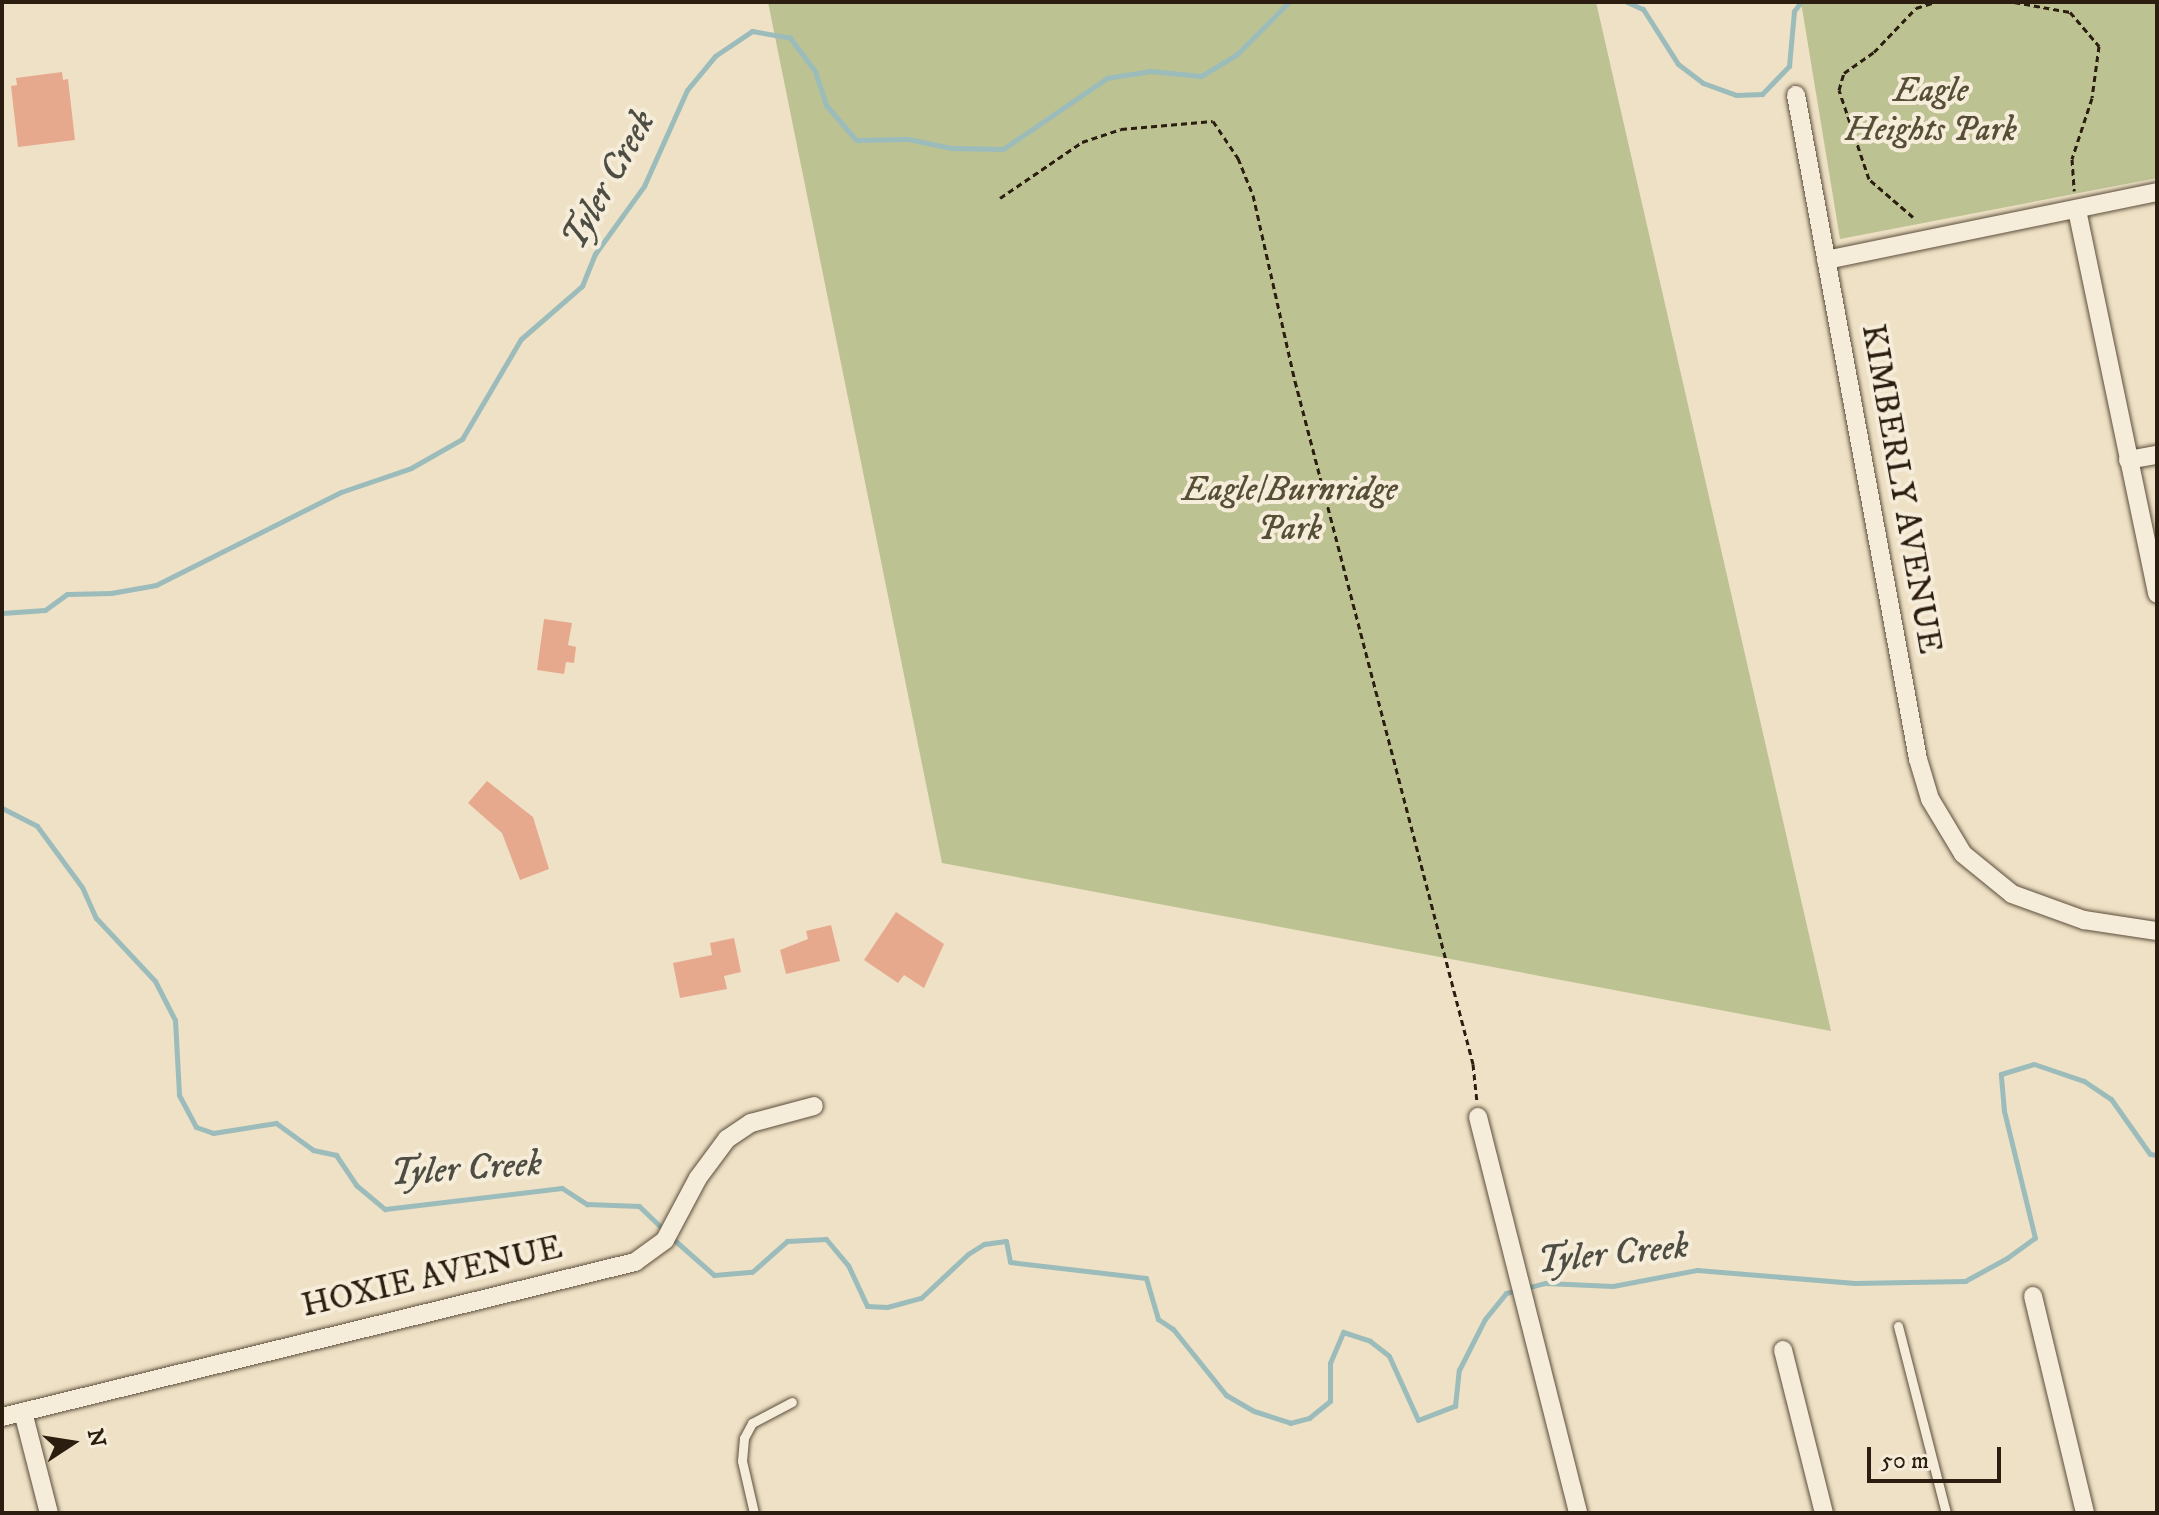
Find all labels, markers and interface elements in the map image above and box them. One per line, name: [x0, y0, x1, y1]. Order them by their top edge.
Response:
park label: Eagle Heights Park: [1845, 71, 2017, 150]
water label: Tyler Creek: [553, 103, 665, 257]
street label: KIMBERLY AVENUE: [1852, 321, 1950, 657]
park label: Eagle/Burnridge Park: [1182, 470, 1398, 550]
water label: Tyler Creek: [389, 1142, 543, 1196]
water label: Tyler Creek: [1535, 1225, 1691, 1283]
street label: HOXIE AVENUE: [298, 1227, 566, 1327]
north arrow: [32, 1403, 112, 1483]
text: N: [81, 1426, 111, 1450]
scale bar: [1871, 1431, 2005, 1481]
text: 50 m: [1881, 1446, 1929, 1476]

